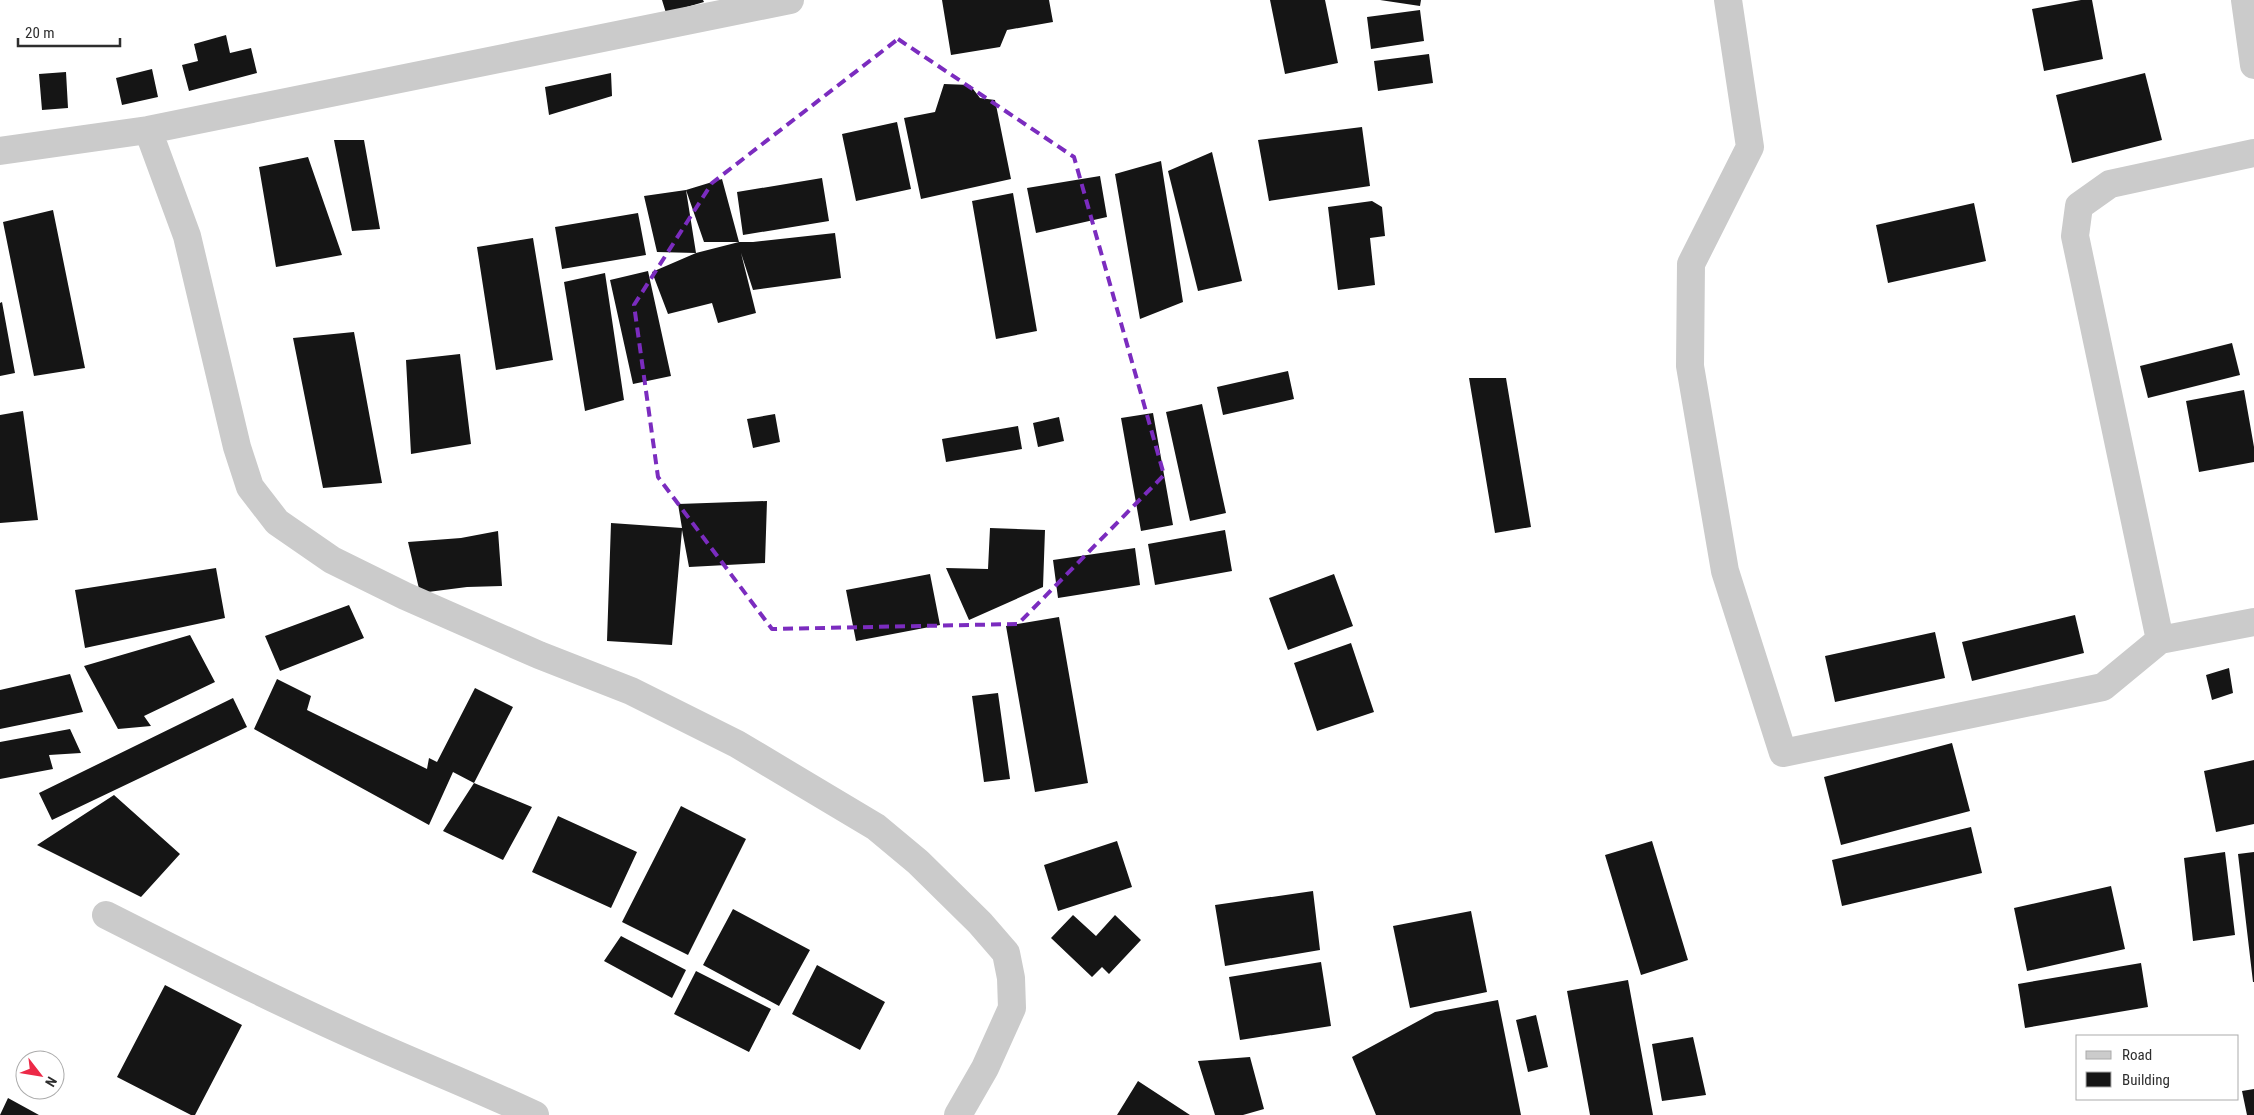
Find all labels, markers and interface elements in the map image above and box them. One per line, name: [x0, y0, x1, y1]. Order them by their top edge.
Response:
scale bar: [18, 15, 120, 47]
text: 20 m: [25, 24, 55, 42]
legend: [2076, 1035, 2239, 1100]
text: Road: [2122, 1046, 2152, 1064]
north arrow: [15, 1050, 65, 1100]
text: Building: [2122, 1071, 2170, 1089]
text: N: [42, 1074, 60, 1089]

